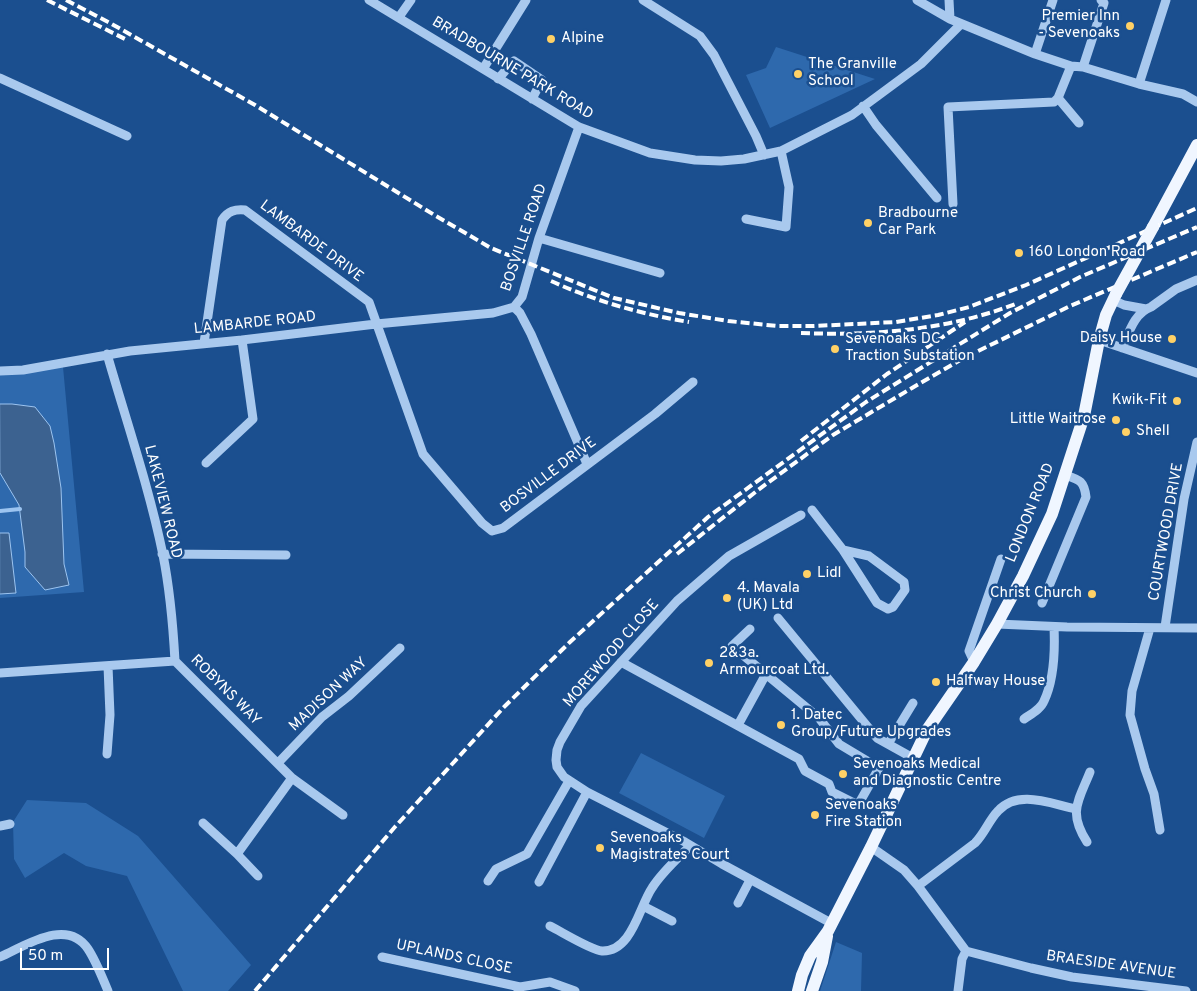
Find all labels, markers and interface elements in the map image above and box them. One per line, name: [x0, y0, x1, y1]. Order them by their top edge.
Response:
place label: Premier Inn - Sevenoaks: [1038, 8, 1120, 43]
street label: BRADBOURNE PARK ROAD: [428, 14, 596, 124]
marker: Premier Inn - Sevenoaks: [1124, 20, 1136, 32]
place label: Alpine: [561, 30, 604, 48]
marker: Alpine: [545, 33, 557, 45]
place label: The Granville School: [808, 56, 897, 91]
marker: The Granville School: [792, 68, 804, 80]
street label: BOSVILLE ROAD: [498, 182, 552, 294]
street label: LAMBARDE DRIVE: [256, 197, 366, 287]
place label: Bradbourne Car Park: [878, 205, 958, 240]
marker: Bradbourne Car Park: [862, 217, 874, 229]
place label: 160 London Road: [1029, 244, 1145, 262]
marker: 160 London Road: [1013, 247, 1025, 259]
street label: LAMBARDE ROAD: [193, 309, 317, 339]
place label: Daisy House: [1080, 330, 1162, 348]
place label: Sevenoaks DC Traction Substation: [845, 331, 975, 366]
marker: Daisy House: [1166, 333, 1178, 345]
marker: Sevenoaks DC Traction Substation: [829, 343, 841, 355]
place label: Kwik-Fit: [1112, 392, 1167, 410]
marker: Kwik-Fit: [1171, 395, 1183, 407]
place label: Little Waitrose: [1010, 411, 1106, 429]
marker: Little Waitrose: [1110, 414, 1122, 426]
place label: Shell: [1136, 423, 1170, 441]
marker: Shell: [1120, 426, 1132, 438]
street label: BOSVILLE DRIVE: [498, 434, 600, 518]
street label: LAKEVIEW ROAD: [139, 443, 185, 561]
street label: LONDON ROAD: [1003, 461, 1059, 565]
street label: COURTWOOD DRIVE: [1146, 461, 1188, 603]
place label: Lidl: [817, 565, 842, 583]
marker: Lidl: [801, 568, 813, 580]
place label: 4. Mavala (UK) Ltd: [737, 580, 800, 615]
place label: Christ Church: [990, 585, 1082, 603]
marker: Christ Church: [1086, 588, 1098, 600]
marker: 4. Mavala (UK) Ltd: [721, 592, 733, 604]
street label: MOREWOOD CLOSE: [560, 596, 664, 712]
place label: 2&3a. Armourcoat Ltd.: [719, 645, 829, 680]
street label: ROBYNS WAY: [186, 652, 264, 730]
street label: MADISON WAY: [286, 654, 372, 736]
marker: 2&3a. Armourcoat Ltd.: [703, 657, 715, 669]
place label: Halfway House: [946, 673, 1045, 691]
marker: Halfway House: [930, 676, 942, 688]
place label: 1. Datec Group/Future Upgrades: [791, 707, 951, 742]
marker: 1. Datec Group/Future Upgrades: [775, 719, 787, 731]
place label: Sevenoaks Medical and Diagnostic Centre: [853, 756, 1001, 791]
marker: Sevenoaks Medical and Diagnostic Centre: [837, 768, 849, 780]
place label: Sevenoaks Fire Station: [825, 797, 902, 832]
marker: Sevenoaks Fire Station: [809, 809, 821, 821]
place label: Sevenoaks Magistrates Court: [610, 830, 730, 865]
marker: Sevenoaks Magistrates Court: [594, 842, 606, 854]
street label: UPLANDS CLOSE: [394, 937, 514, 979]
scale bar: [22, 938, 111, 970]
text: 50 m: [28, 947, 63, 966]
street label: BRAESIDE AVENUE: [1045, 948, 1177, 984]

